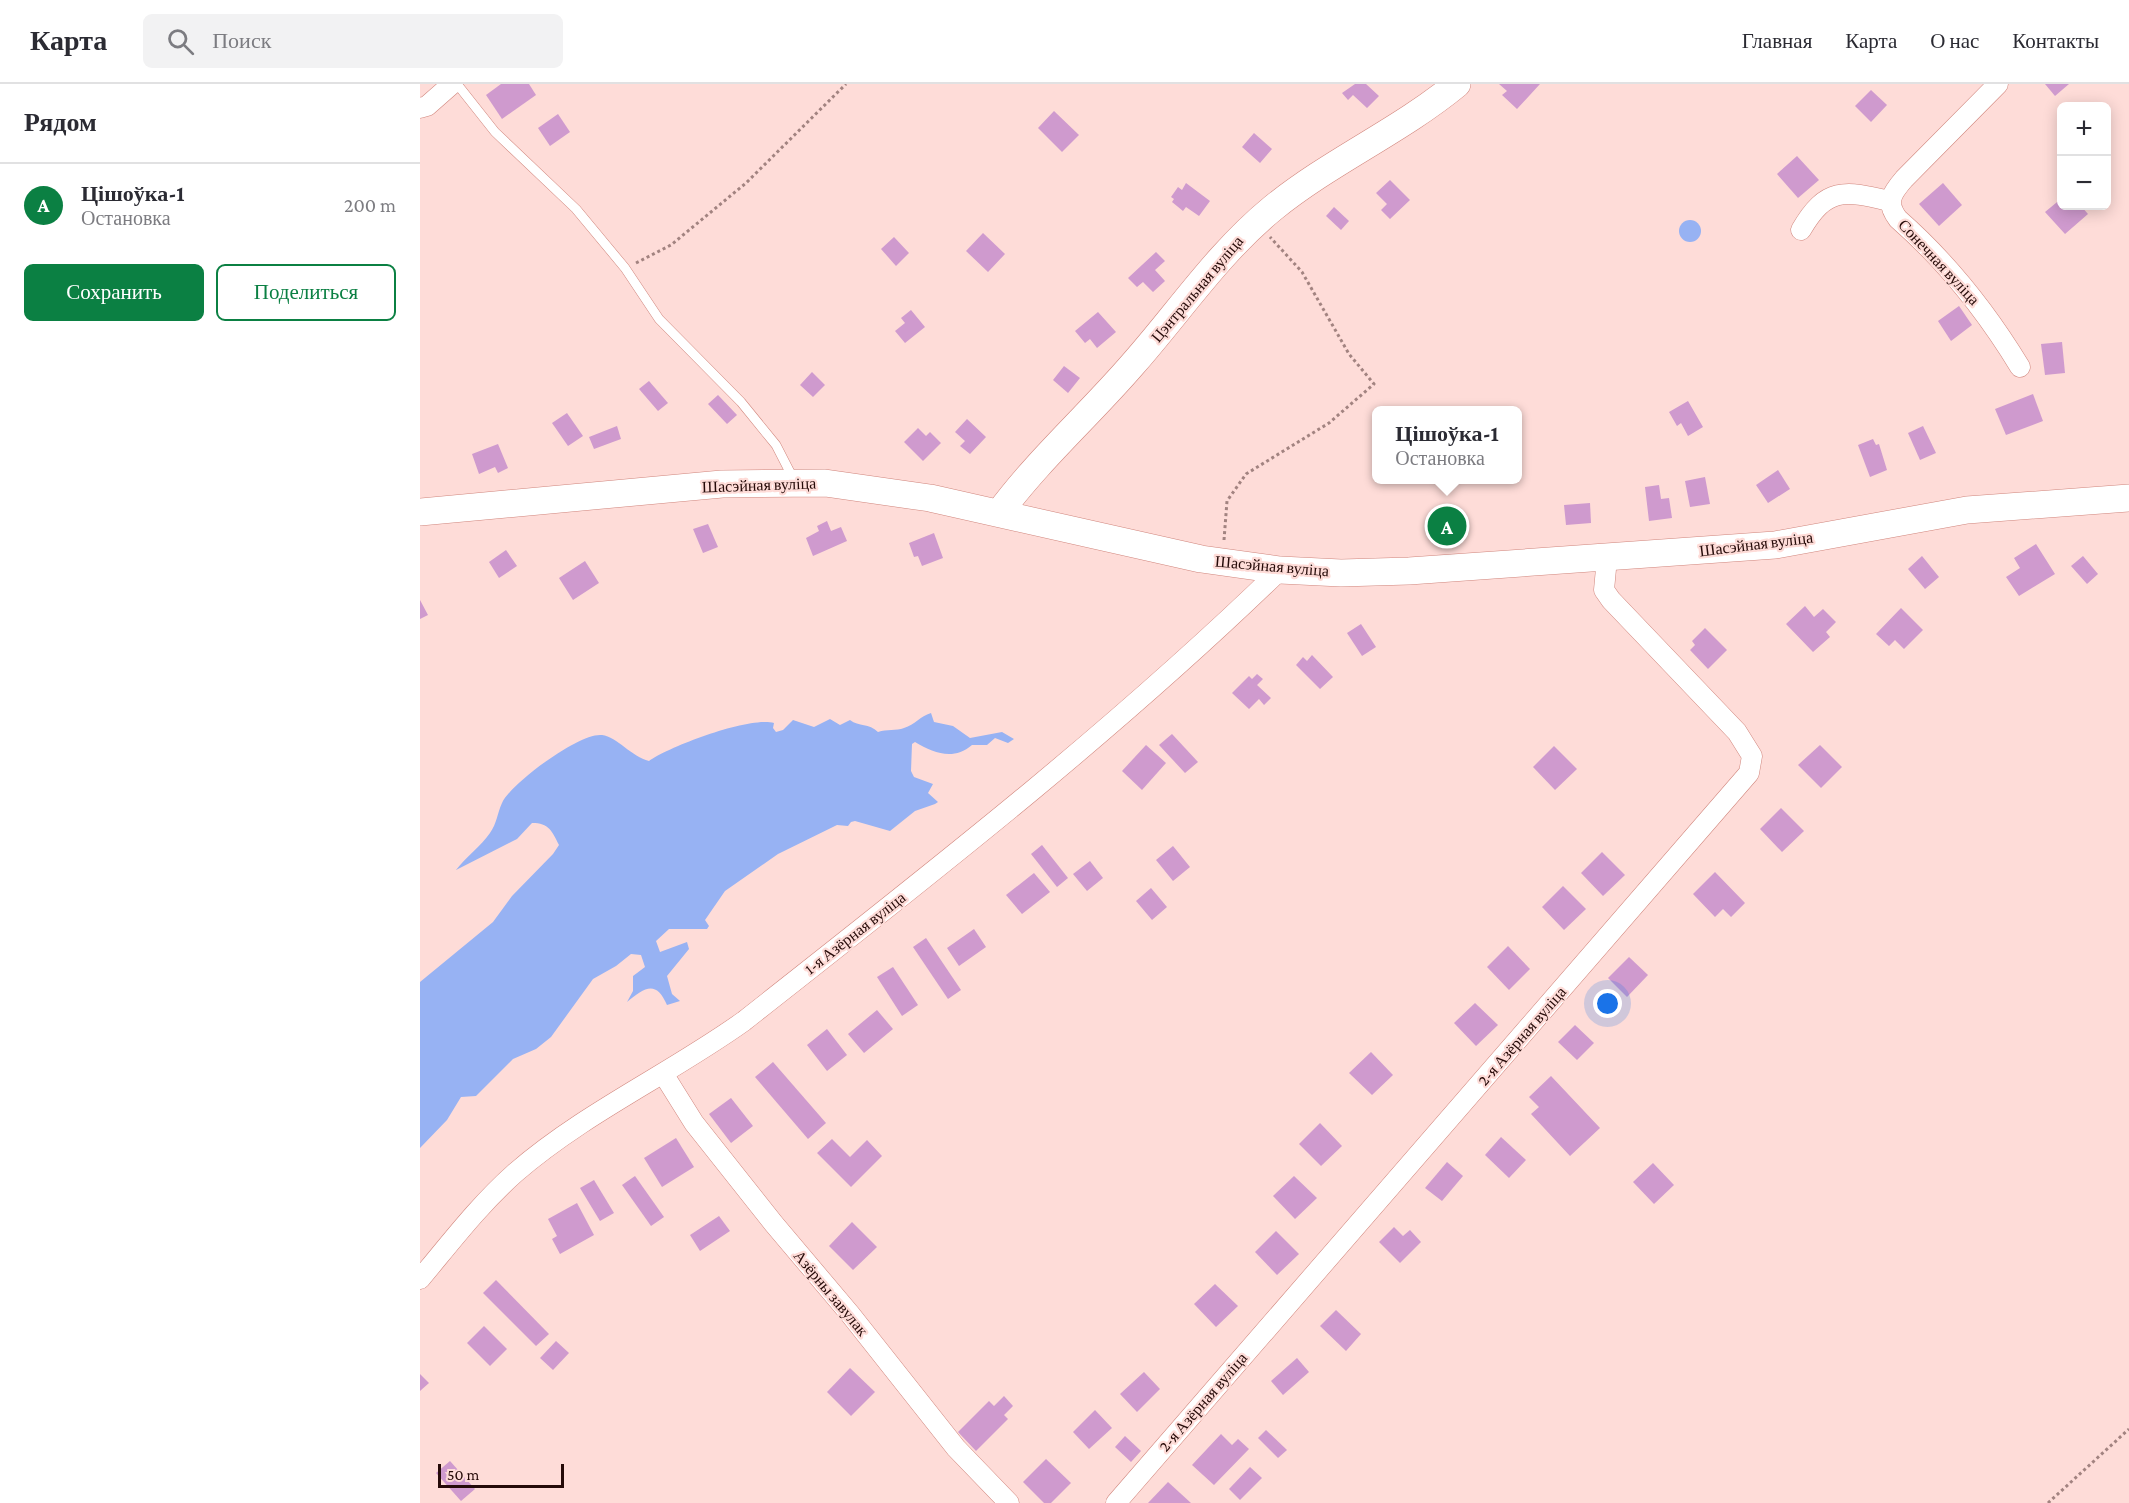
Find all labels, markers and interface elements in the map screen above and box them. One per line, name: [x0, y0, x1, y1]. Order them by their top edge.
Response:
search box: [143, 14, 563, 68]
text: Карта: [30, 25, 107, 56]
icon: search: [164, 25, 197, 58]
text: Поиск: [212, 28, 271, 53]
text: Главная: [1742, 29, 1812, 53]
text: Карта: [1845, 29, 1897, 53]
text: О нас: [1930, 29, 1979, 53]
text: Контакты: [2012, 29, 2099, 53]
map controls: [2057, 102, 2111, 210]
button: +: [2057, 102, 2111, 156]
text: Рядом: [24, 108, 97, 137]
button: −: [2057, 156, 2111, 210]
text: Цішоўка-1: [81, 181, 184, 206]
text: A: [38, 194, 49, 216]
text: 200 m: [344, 194, 396, 216]
text: Остановка: [81, 207, 171, 229]
street label: Сонечная вуліца: [1894, 216, 1983, 309]
street label: Цэнтральная вуліца: [1148, 233, 1247, 346]
button: Сохранить: [24, 264, 204, 321]
button: Поделиться: [216, 264, 396, 321]
popup: [1372, 406, 1522, 484]
text: Цішоўка-1: [1395, 421, 1499, 446]
text: Остановка: [1395, 447, 1485, 469]
street label: Шасэйная вуліца: [702, 475, 816, 496]
pin: A: [1428, 504, 1466, 548]
street label: Шасэйная вуліца: [1698, 529, 1814, 560]
street label: Шасэйная вуліца: [1214, 553, 1330, 580]
street label: 1-я Азёрная вуліца: [801, 888, 909, 978]
street label: 2-я Азёрная вуліца: [1475, 983, 1570, 1089]
your location: [1593, 989, 1622, 1018]
street label: Азёрны завулак: [790, 1247, 872, 1340]
street label: 2-я Азёрная вуліца: [1156, 1349, 1251, 1455]
scale bar: [438, 1461, 564, 1488]
text: 50 m: [447, 1466, 479, 1483]

